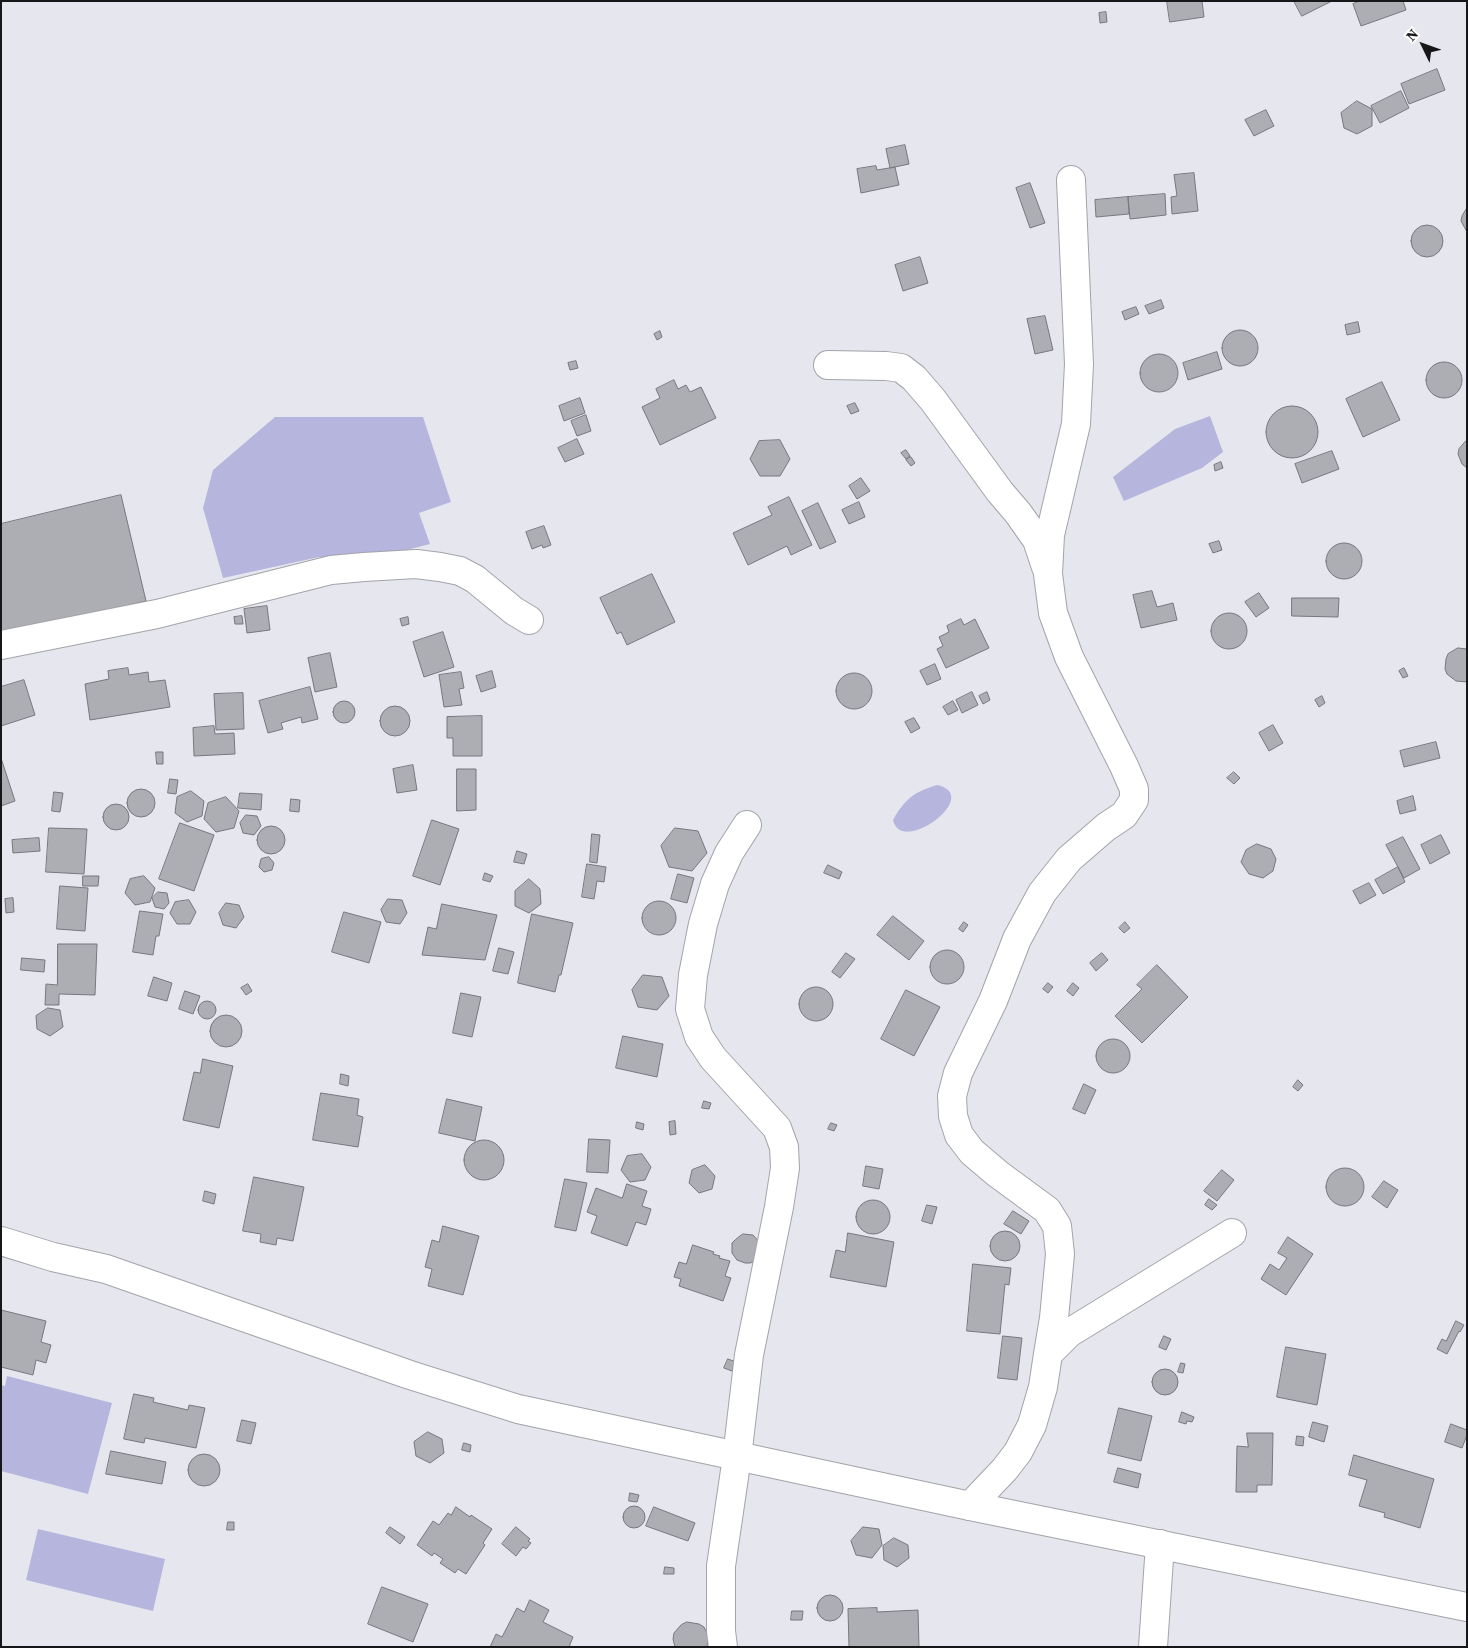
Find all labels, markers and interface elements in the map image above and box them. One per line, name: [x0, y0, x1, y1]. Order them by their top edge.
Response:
north arrow: [1398, 20, 1448, 70]
text: N: [1401, 24, 1423, 45]

